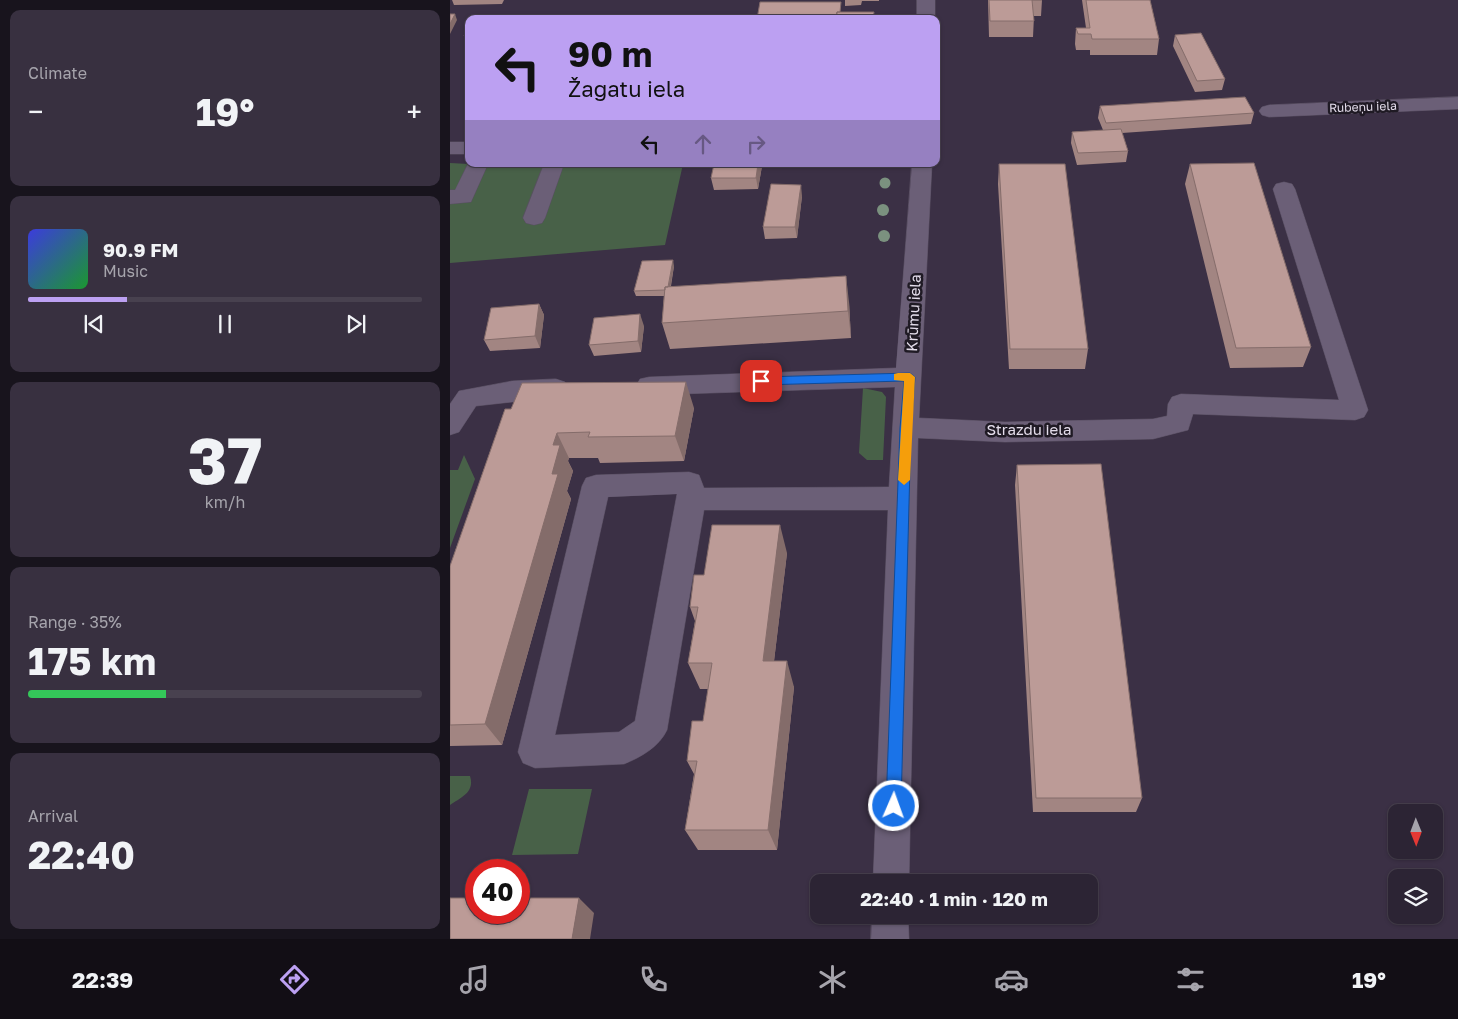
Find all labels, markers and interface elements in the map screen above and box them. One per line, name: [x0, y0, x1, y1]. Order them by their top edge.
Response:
text: 90 m: [568, 33, 652, 75]
icon: left: [485, 35, 550, 100]
text: Climate: [28, 63, 87, 83]
text: Žagatu iela: [568, 75, 685, 102]
text: 19°: [196, 89, 254, 134]
text: −: [28, 95, 43, 128]
text: +: [407, 95, 422, 128]
street label: Rubeņu iela: [1329, 98, 1397, 115]
icon: left: [636, 130, 664, 158]
icon: ahead: [689, 130, 717, 158]
icon: right: [742, 130, 770, 158]
text: 90.9 FM: [103, 238, 179, 261]
text: Music: [103, 261, 148, 281]
street label: Krūmu iela: [902, 274, 924, 352]
icon: previous: [80, 310, 108, 338]
icon: pause: [211, 310, 239, 338]
icon: next: [342, 310, 370, 338]
pin: [740, 360, 782, 402]
icon: arrive: [747, 367, 775, 395]
text: 37: [187, 420, 263, 498]
street label: Strazdu iela: [986, 420, 1072, 438]
text: km/h: [205, 492, 245, 512]
text: Range · 35%: [28, 612, 122, 632]
text: 175 km: [28, 638, 156, 683]
position arrow: [867, 779, 919, 831]
north arrow: [1388, 804, 1442, 859]
map controls: [1388, 804, 1443, 924]
text: Arrival: [28, 806, 78, 826]
text: 22:40: [28, 832, 135, 877]
speed limit sign: 40: [465, 859, 530, 924]
button: layers: [1388, 869, 1443, 924]
text: 22:40 · 1 min · 120 m: [860, 887, 1048, 910]
icon: directions: [277, 962, 312, 997]
icon: music: [457, 962, 492, 997]
icon: phone: [636, 962, 671, 997]
icon: climate: [815, 962, 850, 997]
icon: car: [994, 962, 1029, 997]
icon: filters: [1173, 962, 1208, 997]
text: 22:39: [72, 966, 133, 993]
text: 19°: [1352, 966, 1386, 993]

